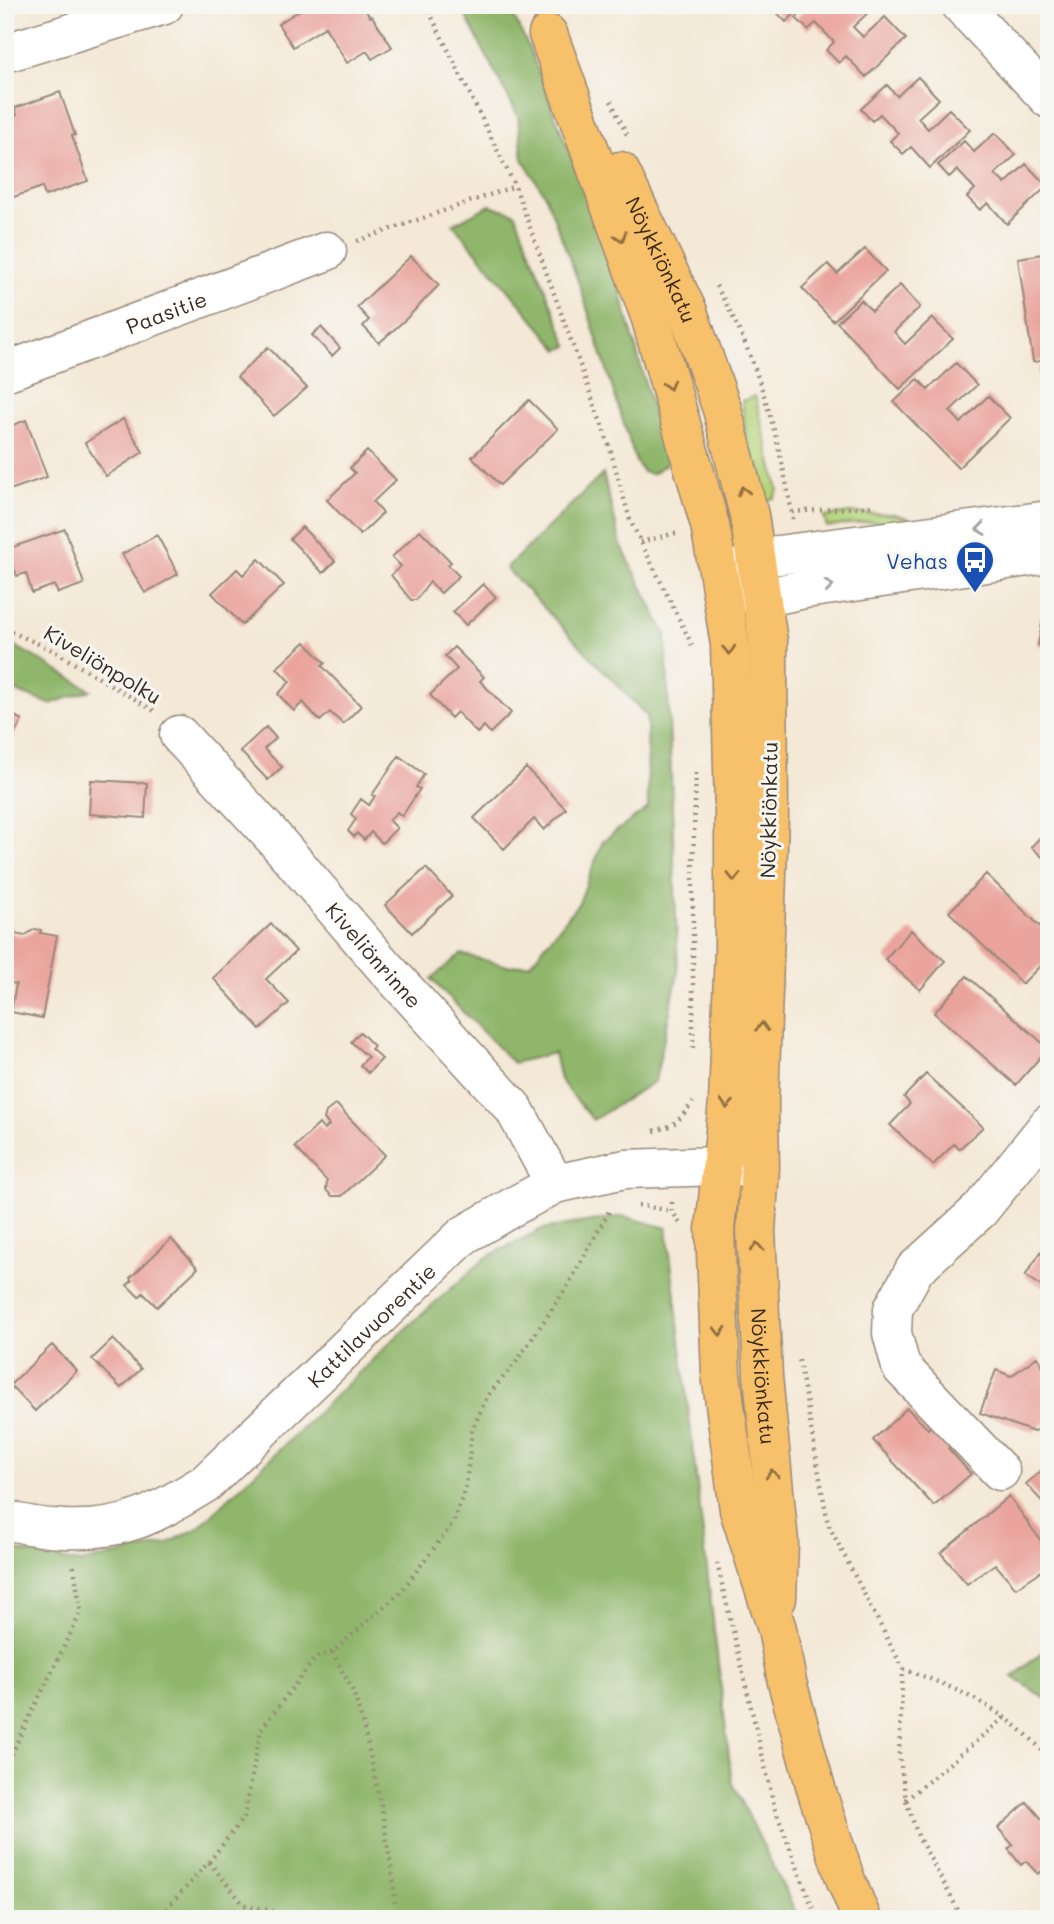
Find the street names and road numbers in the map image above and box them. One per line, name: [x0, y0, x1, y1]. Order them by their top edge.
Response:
street label: Nöykkiönkatu: [621, 192, 704, 326]
street label: Paasitie: [122, 284, 210, 339]
street label: Kiveliönpolku: [39, 618, 167, 710]
street label: Nöykkiönkatu: [753, 741, 783, 879]
street label: Kiveliönrinne: [321, 896, 428, 1013]
street label: Kattilavuorentie: [301, 1257, 441, 1392]
street label: Nöykkiönkatu: [746, 1307, 783, 1446]

